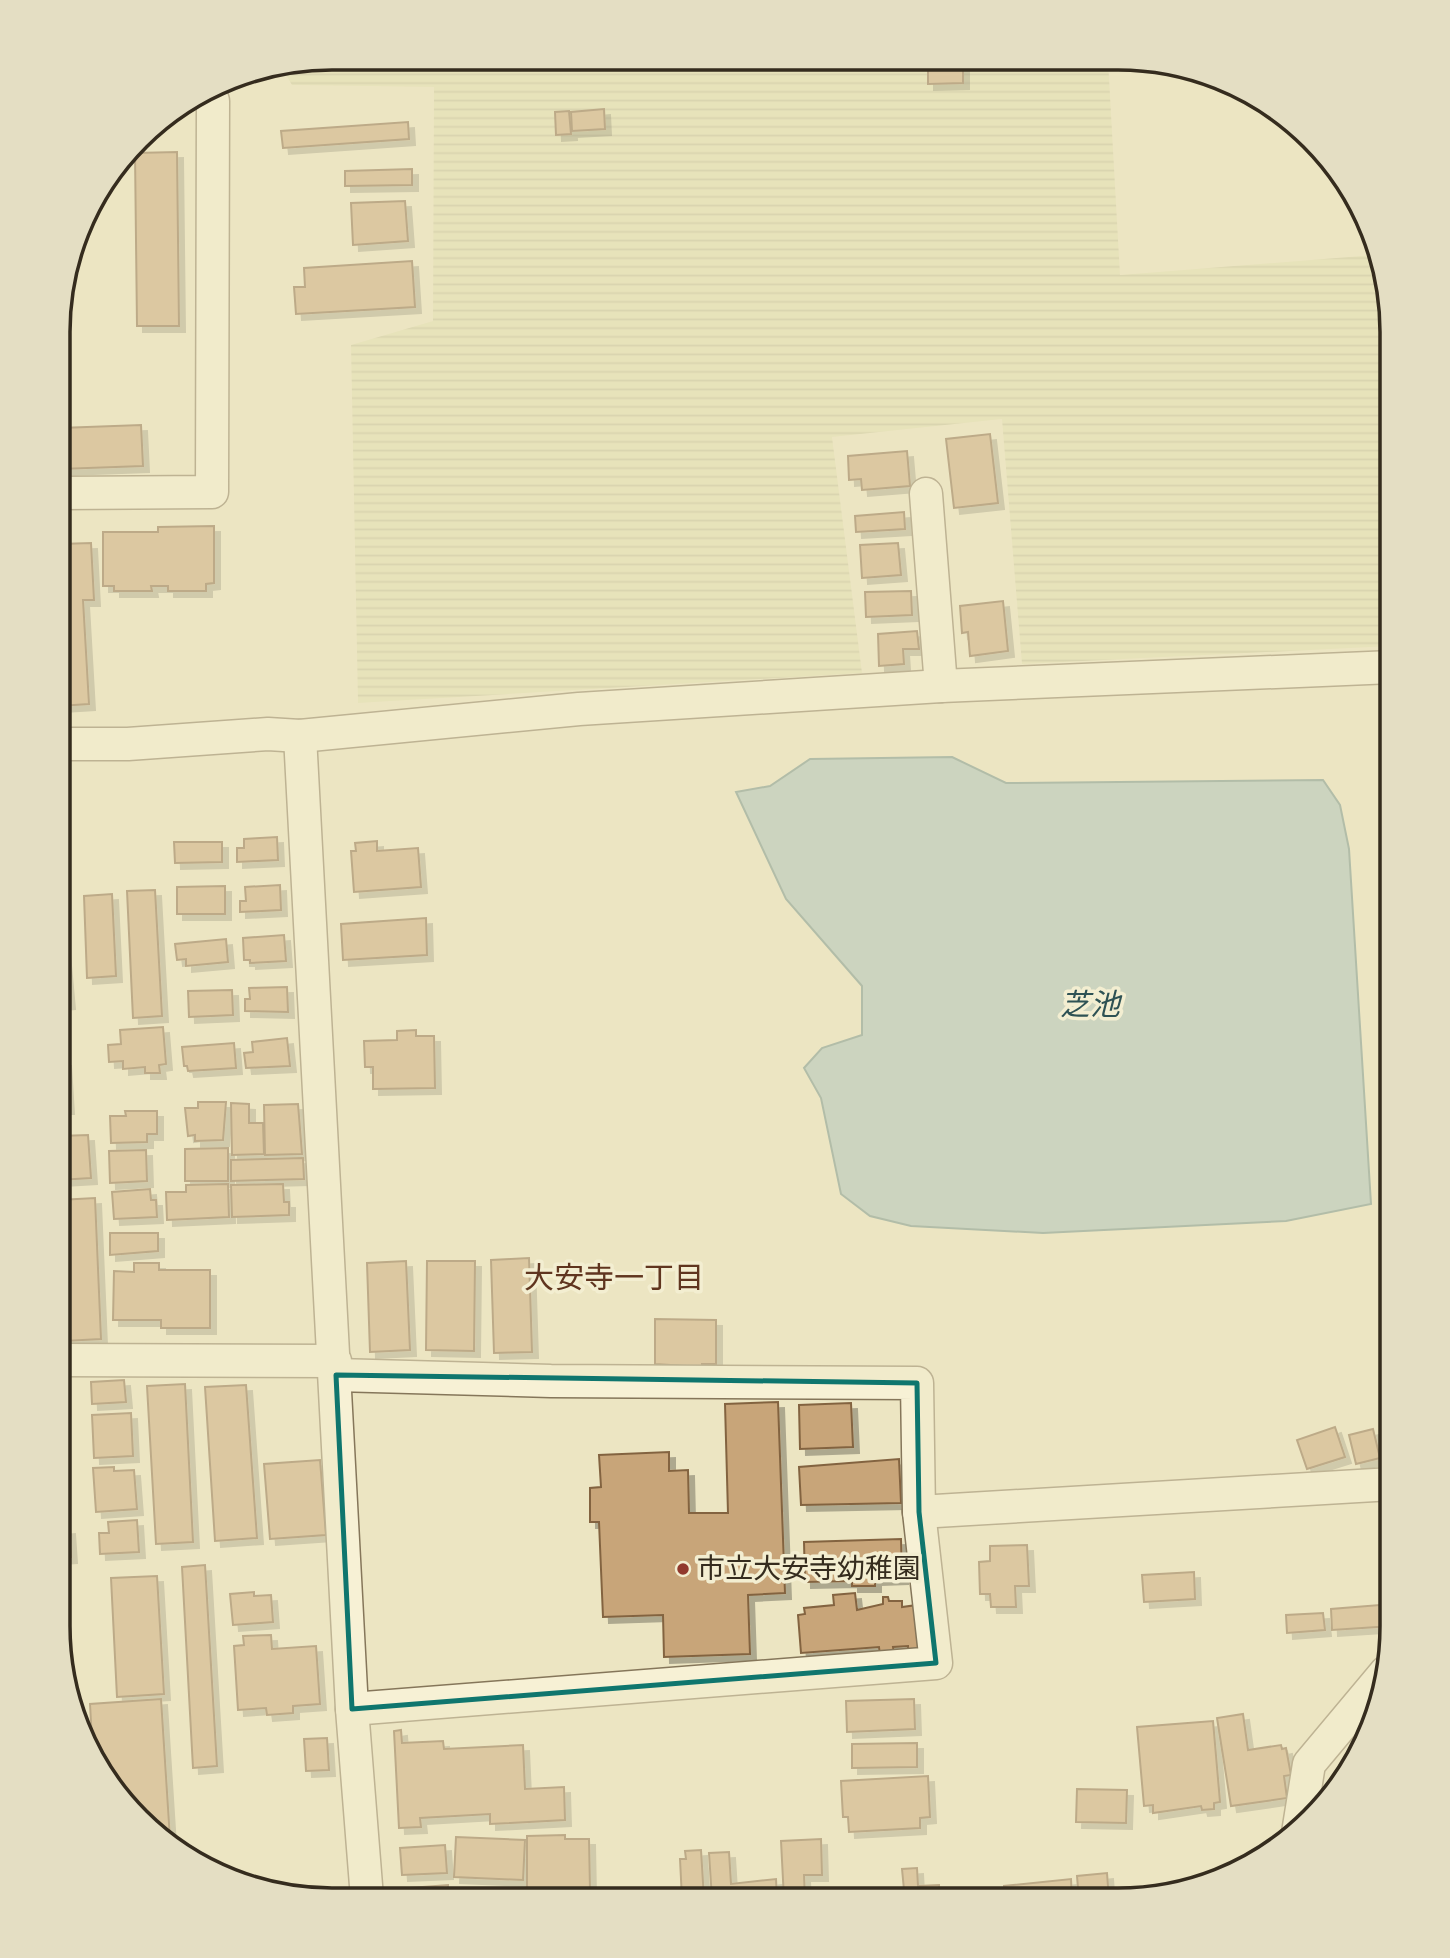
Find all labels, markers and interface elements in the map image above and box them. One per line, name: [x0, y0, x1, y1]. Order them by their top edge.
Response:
water label: 芝池: [1060, 983, 1123, 1029]
district label: 大安寺一丁目: [524, 1256, 704, 1302]
place label: 市立大安寺幼稚園: [697, 1548, 921, 1591]
marker: 市立大安寺幼稚園: [675, 1561, 691, 1577]

